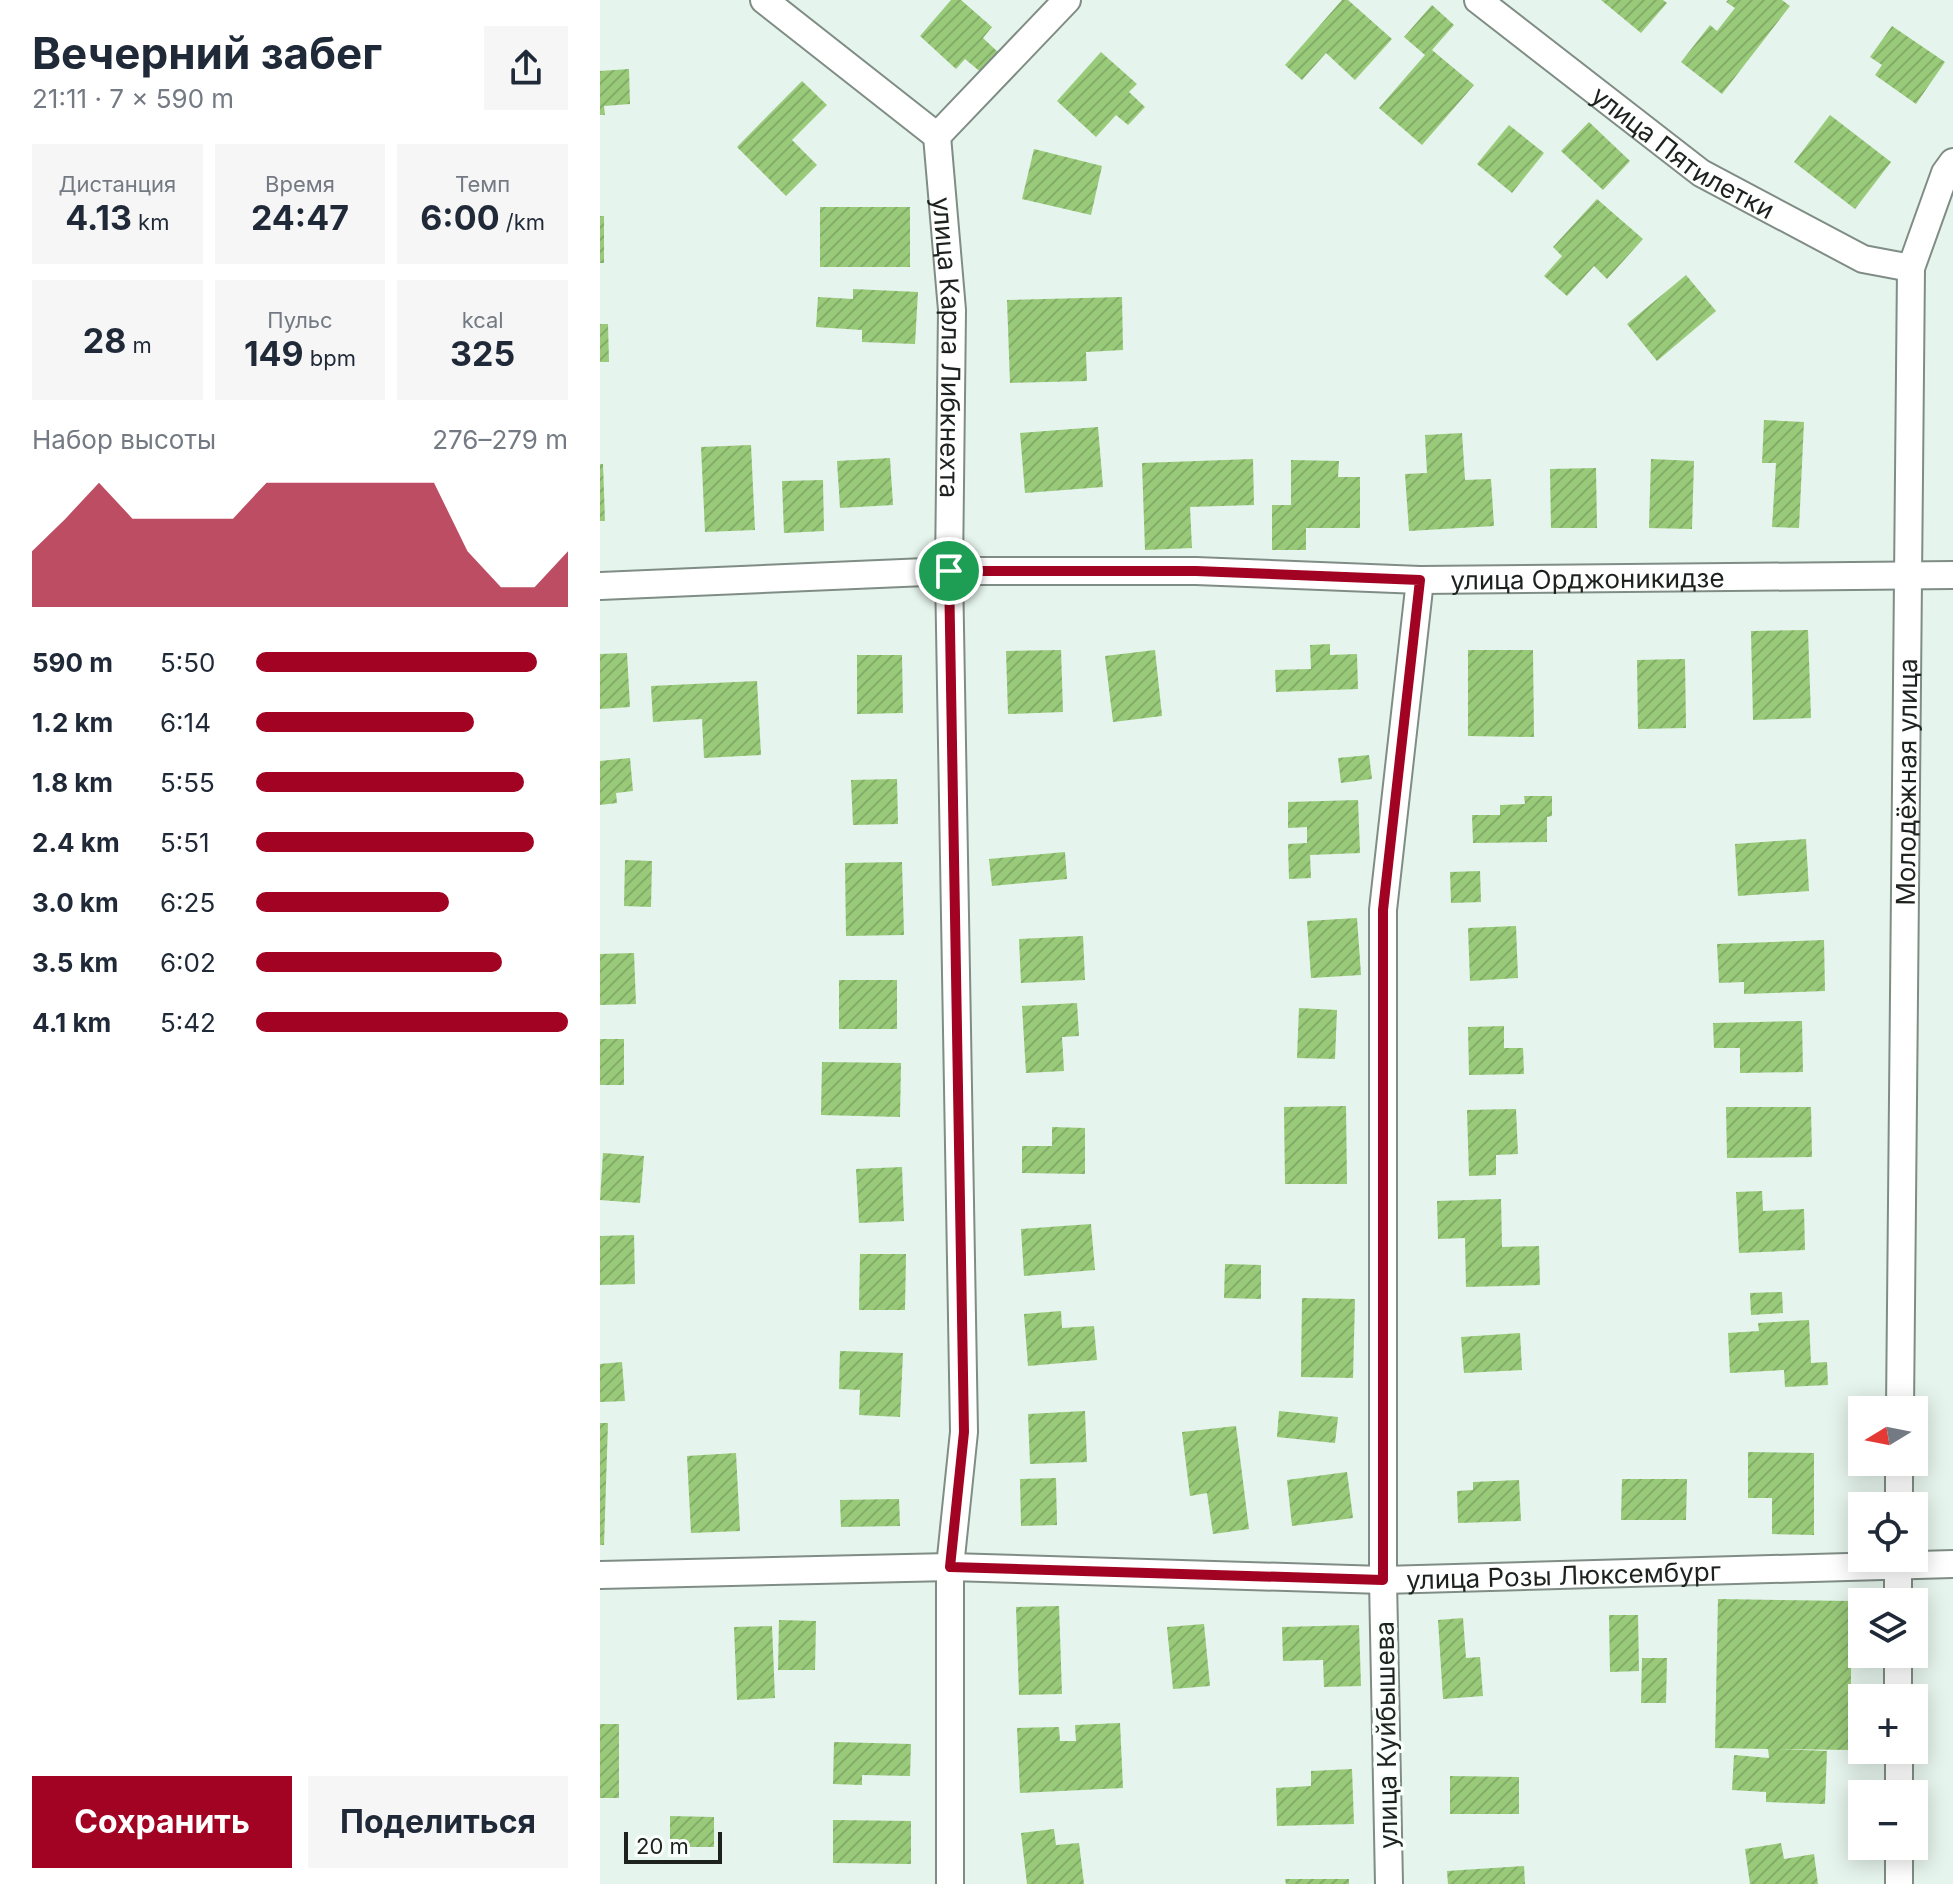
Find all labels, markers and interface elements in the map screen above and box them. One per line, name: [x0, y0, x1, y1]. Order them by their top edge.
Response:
text: Вечерний забег: [32, 26, 382, 80]
button: share: [484, 26, 568, 110]
street label: улица Пятилетки: [1586, 79, 1780, 225]
text: 21:11 · 7 × 590 m: [32, 83, 234, 114]
text: Дистанция: [59, 171, 176, 197]
text: Время: [265, 171, 335, 197]
text: Темп: [455, 171, 510, 197]
street label: улица Карла Либкнехта: [927, 195, 968, 498]
text: 4.13: [65, 197, 132, 238]
text: 24:47: [251, 197, 349, 238]
text: 6:00: [420, 197, 500, 238]
text: km: [132, 209, 169, 235]
text: /km: [500, 209, 545, 235]
text: Пульс: [267, 307, 333, 333]
text: kcal: [462, 307, 504, 333]
text: 28: [83, 320, 126, 361]
text: m: [126, 332, 152, 358]
text: 149: [244, 333, 304, 374]
text: 325: [450, 333, 515, 374]
text: bpm: [304, 345, 356, 371]
text: Набор высоты: [32, 424, 216, 455]
text: 276–279 m: [432, 424, 568, 455]
pin: [915, 537, 983, 605]
icon: arrive: [927, 549, 971, 593]
street label: улица Орджоникидзе: [1450, 562, 1725, 595]
text: 590 m: [32, 647, 113, 678]
text: 5:50: [160, 647, 216, 678]
street label: Молодёжная улица: [1889, 658, 1923, 906]
text: 1.2 km: [32, 707, 113, 738]
text: 6:14: [160, 707, 211, 738]
text: 1.8 km: [32, 767, 113, 798]
text: 5:55: [160, 767, 215, 798]
text: 2.4 km: [32, 827, 120, 858]
text: 5:51: [160, 827, 210, 858]
text: 3.0 km: [32, 887, 119, 918]
text: 6:25: [160, 887, 215, 918]
text: 3.5 km: [32, 947, 118, 978]
text: 6:02: [160, 947, 216, 978]
text: 4.1 km: [32, 1007, 111, 1038]
text: 5:42: [160, 1007, 216, 1038]
north arrow: [1848, 1396, 1928, 1476]
map controls: [1848, 1396, 1928, 1860]
button: locate: [1848, 1492, 1928, 1572]
street label: улица Розы Люксембург: [1406, 1555, 1721, 1595]
button: layers: [1848, 1588, 1928, 1668]
street label: улица Куйбышева: [1369, 1621, 1403, 1849]
button: +: [1848, 1684, 1928, 1764]
button: Сохранить: [32, 1776, 292, 1868]
button: Поделиться: [308, 1776, 568, 1868]
button: −: [1848, 1780, 1928, 1860]
scale bar: [624, 1828, 722, 1864]
text: 20 m: [636, 1833, 689, 1859]

